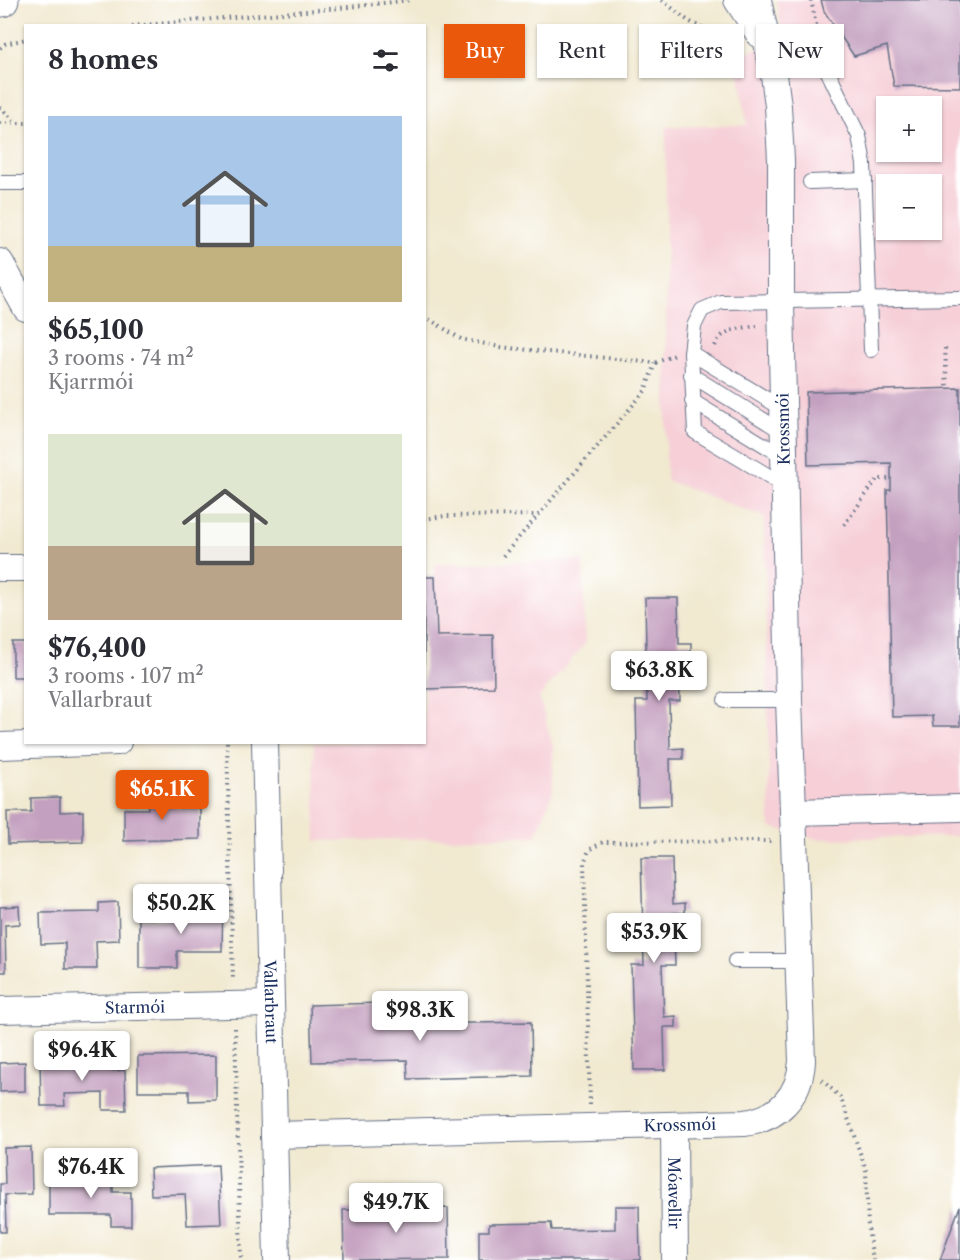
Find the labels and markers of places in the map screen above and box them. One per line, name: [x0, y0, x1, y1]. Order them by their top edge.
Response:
pin: $63.8K: [610, 651, 708, 702]
pin: $65.1K: [113, 770, 211, 821]
pin: $50.2K: [132, 884, 230, 935]
pin: $53.9K: [605, 913, 703, 964]
pin: $98.3K: [371, 991, 469, 1042]
pin: $96.4K: [33, 1031, 131, 1082]
pin: $76.4K: [42, 1148, 140, 1199]
pin: $49.7K: [347, 1183, 445, 1234]

